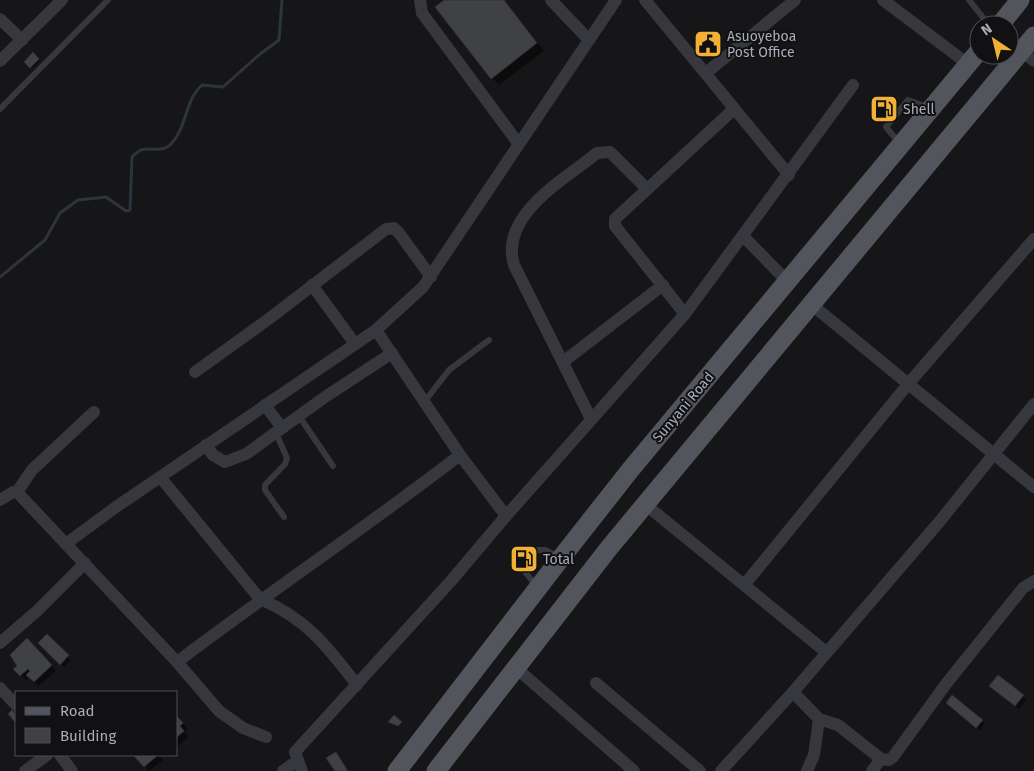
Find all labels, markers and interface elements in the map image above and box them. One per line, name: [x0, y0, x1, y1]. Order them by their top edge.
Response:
north arrow: [969, 15, 1019, 65]
text: N: [978, 20, 996, 39]
place label: Asuoyeboa Post Office: [727, 28, 796, 61]
public building icon: Asuoyeboa Post Office: [693, 29, 723, 59]
fuel station icon: Shell: [869, 94, 899, 124]
place label: Shell: [903, 101, 935, 118]
street label: Sunyani Road: [649, 369, 718, 446]
fuel station icon: Total: [509, 544, 539, 574]
place label: Total: [543, 551, 574, 568]
legend: [15, 691, 178, 756]
text: Road: [60, 702, 95, 720]
text: Building: [60, 727, 116, 745]

